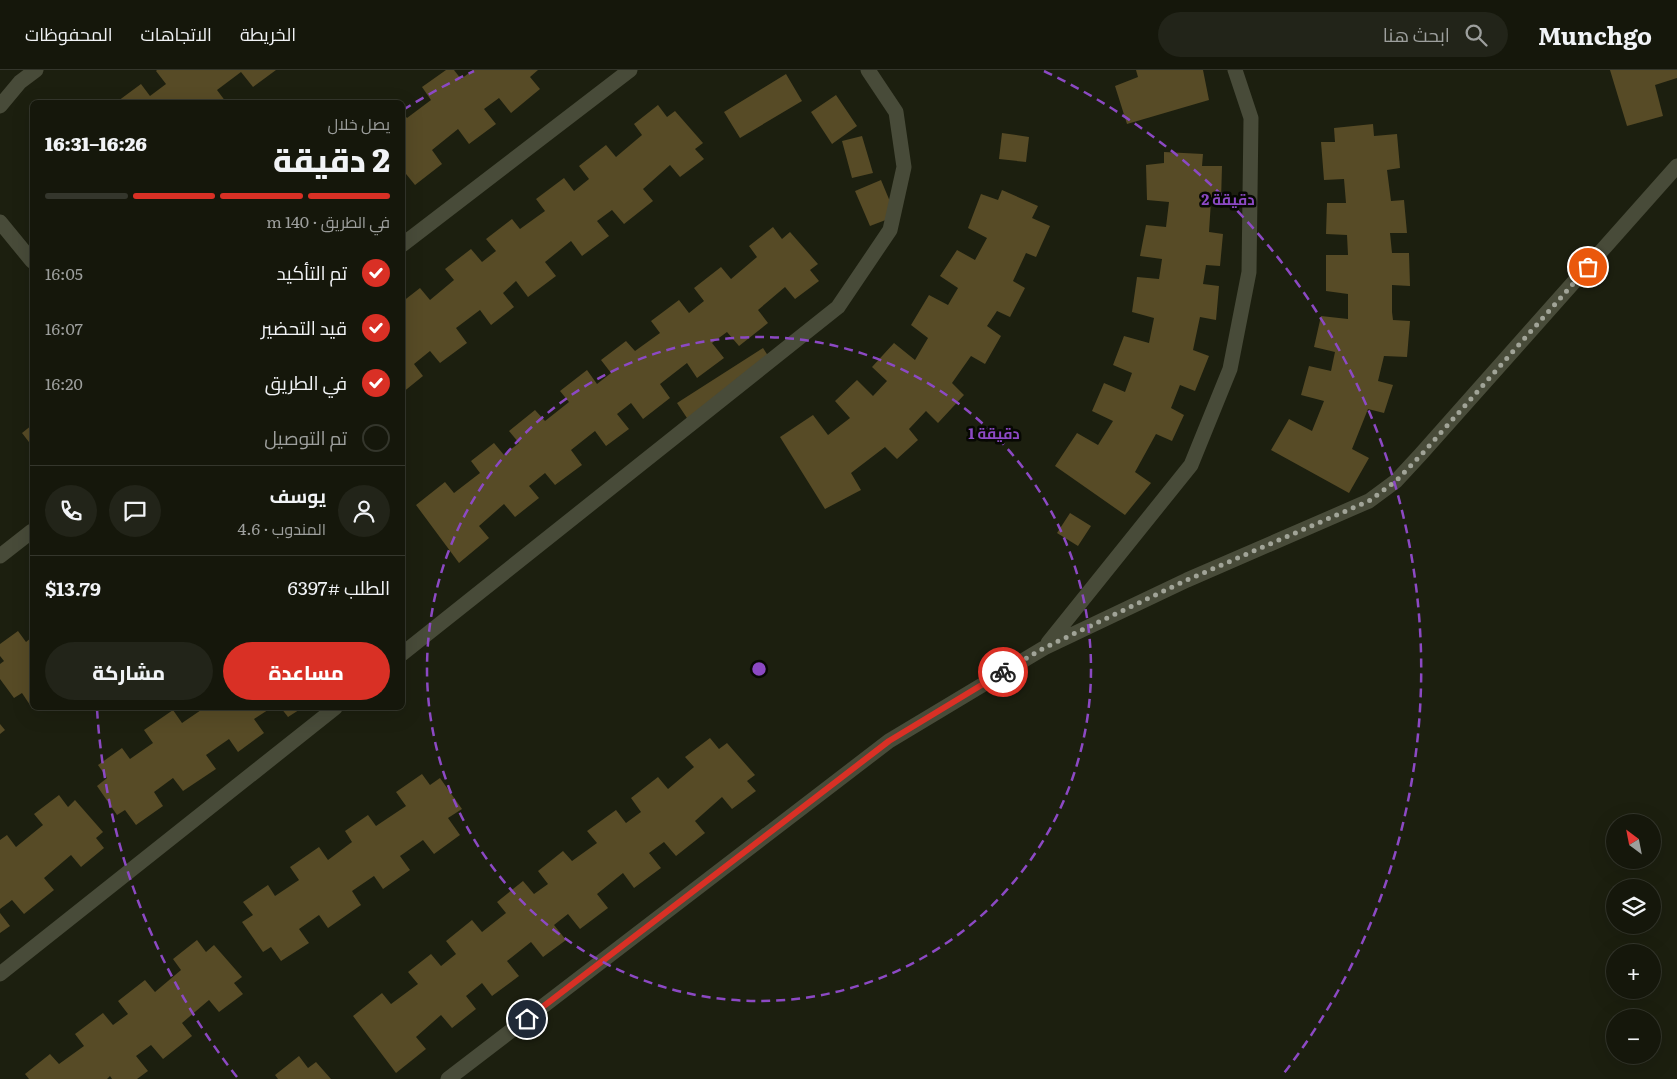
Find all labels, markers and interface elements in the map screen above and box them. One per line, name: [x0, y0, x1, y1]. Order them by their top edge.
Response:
search box: [1158, 12, 1508, 57]
text: Munchgo: [1538, 17, 1652, 52]
text: المحفوظات: [25, 20, 113, 47]
text: الاتجاهات: [141, 20, 212, 47]
text: الخريطة: [240, 20, 296, 47]
text: ابحث هنا: [1383, 20, 1450, 48]
icon: search: [1462, 21, 1490, 49]
text: يصل خلال: [327, 111, 390, 135]
text: 16:26–16:31: [45, 129, 147, 157]
text: 2 دقيقة: [273, 134, 390, 182]
text: 2 دقيقة: [1201, 187, 1255, 210]
text: في الطريق · 140 m: [266, 209, 390, 233]
pin: [1567, 246, 1609, 288]
icon: bag: [1574, 253, 1602, 281]
text: تم التأكيد: [276, 258, 347, 286]
icon: check: [362, 259, 390, 287]
text: 16:05: [45, 261, 83, 285]
text: قيد التحضير: [261, 313, 347, 341]
icon: check: [362, 314, 390, 342]
text: 16:07: [45, 316, 83, 340]
text: في الطريق: [265, 368, 347, 396]
icon: check: [362, 369, 390, 397]
text: 16:20: [45, 371, 83, 395]
text: 1 دقيقة: [968, 421, 1020, 444]
text: تم التوصيل: [264, 423, 347, 451]
text: يوسف: [270, 481, 326, 509]
button: phone: [45, 485, 97, 537]
button: chat: [109, 485, 161, 537]
button: person: [338, 485, 390, 537]
text: المندوب · 4.6: [237, 516, 326, 540]
text: الطلب #6397: [288, 573, 390, 601]
text: $13.79: [45, 574, 101, 602]
button: مشاركة: [45, 642, 213, 700]
button: مساعدة: [223, 642, 390, 700]
courier: [978, 647, 1028, 697]
icon: bike: [989, 658, 1017, 686]
centre of rings: [750, 660, 768, 678]
north arrow: [1606, 814, 1661, 869]
map controls: [1606, 814, 1661, 1064]
button: layers: [1606, 879, 1661, 934]
button: +: [1606, 944, 1661, 999]
pin: [506, 998, 548, 1040]
icon: home: [513, 1005, 541, 1033]
button: −: [1606, 1009, 1661, 1064]

